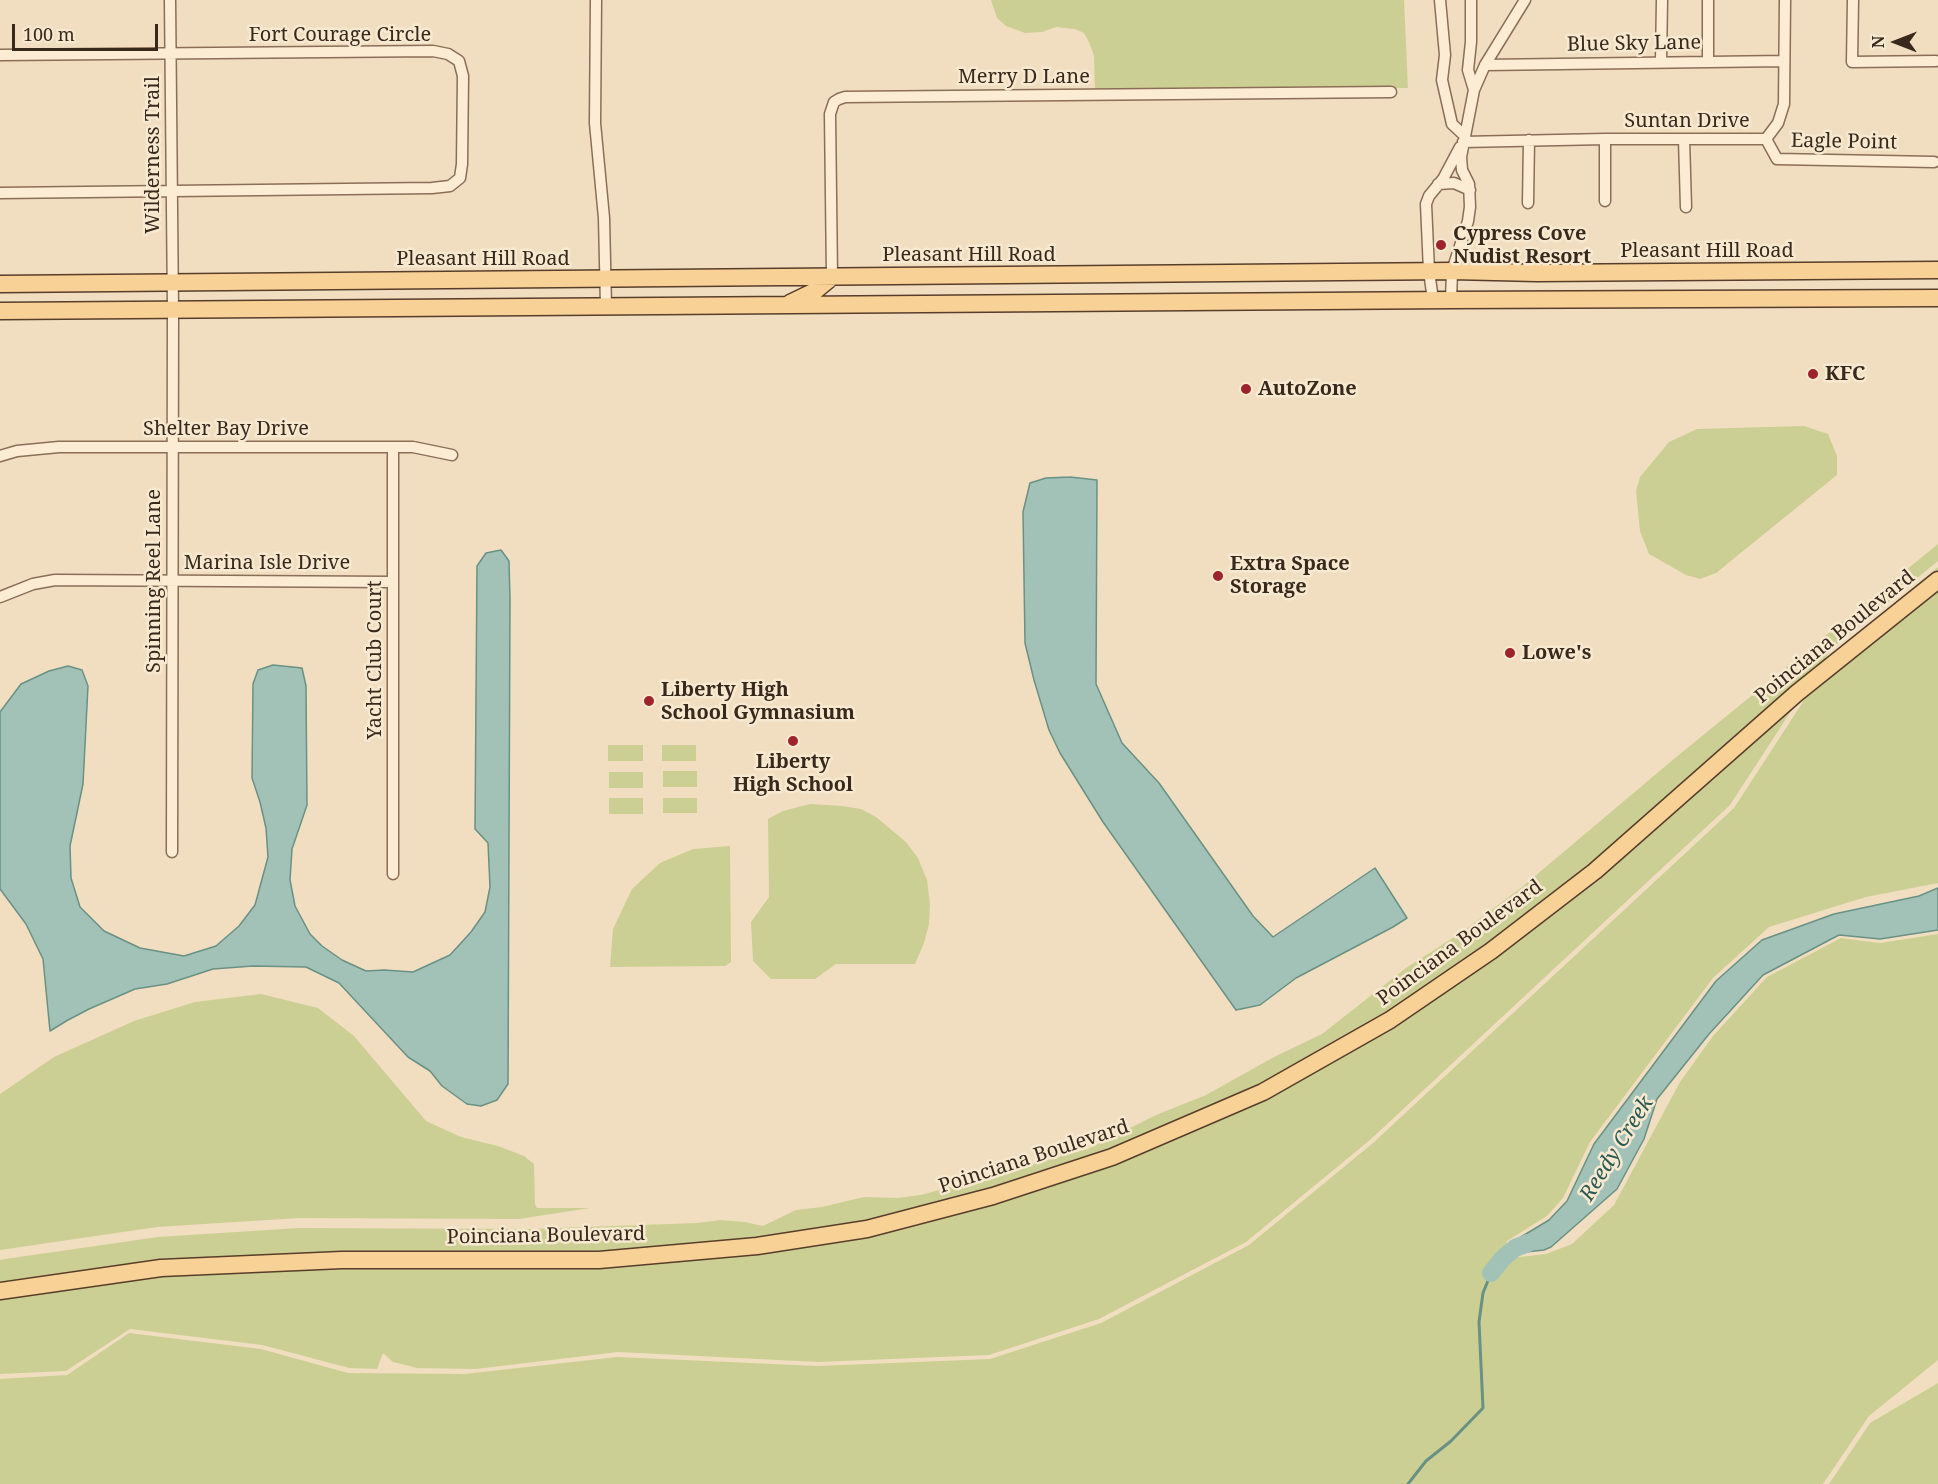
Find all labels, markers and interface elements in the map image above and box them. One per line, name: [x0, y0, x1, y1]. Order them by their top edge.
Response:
scale bar: [15, 12, 160, 50]
north arrow: [1866, 12, 1926, 72]
text: 100 m: [23, 22, 75, 46]
street label: Fort Courage Circle: [249, 23, 431, 47]
street label: Blue Sky Lane: [1567, 31, 1701, 57]
text: N: [1867, 36, 1889, 48]
street label: Merry D Lane: [958, 65, 1090, 89]
street label: Wilderness Trail: [141, 76, 165, 234]
street label: Suntan Drive: [1624, 109, 1750, 133]
street label: Eagle Point: [1791, 129, 1897, 155]
place label: Cypress Cove Nudist Resort: [1453, 222, 1591, 269]
marker: Cypress Cove Nudist Resort: [1434, 238, 1448, 252]
street label: Pleasant Hill Road: [1620, 239, 1794, 263]
street label: Pleasant Hill Road: [882, 243, 1056, 267]
street label: Pleasant Hill Road: [396, 247, 570, 271]
place label: KFC: [1825, 362, 1865, 386]
marker: KFC: [1806, 367, 1820, 381]
place label: AutoZone: [1258, 377, 1357, 401]
marker: AutoZone: [1239, 382, 1253, 396]
street label: Shelter Bay Drive: [143, 417, 309, 441]
street label: Spinning Reel Lane: [142, 489, 166, 673]
street label: Marina Isle Drive: [184, 551, 350, 575]
place label: Extra Space Storage: [1230, 552, 1350, 599]
street label: Poinciana Boulevard: [1750, 565, 1920, 709]
marker: Extra Space Storage: [1211, 569, 1225, 583]
street label: Yacht Club Court: [363, 581, 387, 739]
place label: Lowe's: [1522, 641, 1591, 665]
marker: Lowe's: [1503, 646, 1517, 660]
place label: Liberty High School Gymnasium: [661, 678, 855, 725]
marker: Liberty High School Gymnasium: [642, 694, 656, 708]
marker: Liberty High School: [786, 734, 800, 748]
place label: Liberty High School: [733, 750, 853, 797]
street label: Poinciana Boulevard: [1373, 875, 1547, 1011]
water label: Reedy Creek: [1575, 1092, 1659, 1206]
street label: Poinciana Boulevard: [936, 1115, 1132, 1199]
street label: Poinciana Boulevard: [447, 1222, 645, 1250]

